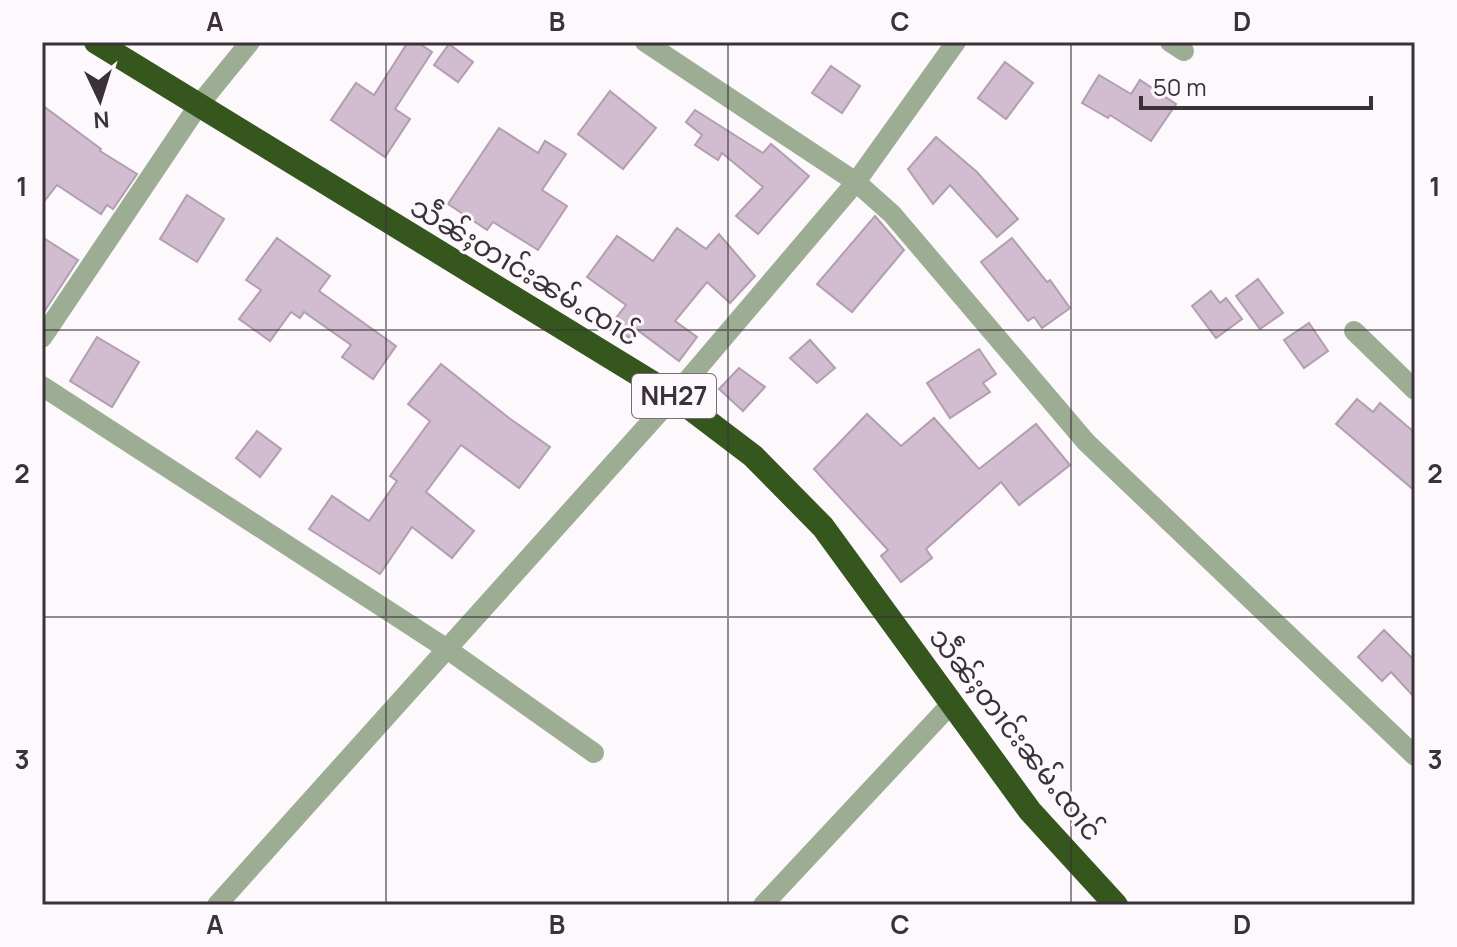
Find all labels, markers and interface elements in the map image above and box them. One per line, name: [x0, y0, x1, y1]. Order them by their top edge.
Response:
text: A: [206, 3, 224, 39]
text: B: [549, 3, 565, 39]
text: C: [890, 3, 910, 39]
text: D: [1233, 3, 1251, 39]
north arrow: [60, 60, 140, 140]
scale bar: [1141, 60, 1371, 110]
text: 50 m: [1153, 70, 1207, 103]
text: N: [92, 104, 110, 135]
text: 1: [16, 168, 28, 204]
text: 1: [1429, 168, 1441, 204]
street label: သဵၼ်ႈတၢင်းၼမ်ႉၸၢင်: [404, 187, 647, 354]
road number: NH27: [632, 374, 716, 418]
text: 2: [14, 455, 30, 491]
text: 2: [1427, 455, 1443, 491]
street label: သဵၼ်ႈတၢင်းၼမ်ႉၸၢင်: [921, 619, 1112, 848]
text: 3: [14, 741, 30, 777]
text: 3: [1427, 741, 1443, 777]
text: A: [206, 906, 224, 942]
text: B: [549, 906, 565, 942]
text: C: [890, 906, 910, 942]
text: D: [1233, 906, 1251, 942]

